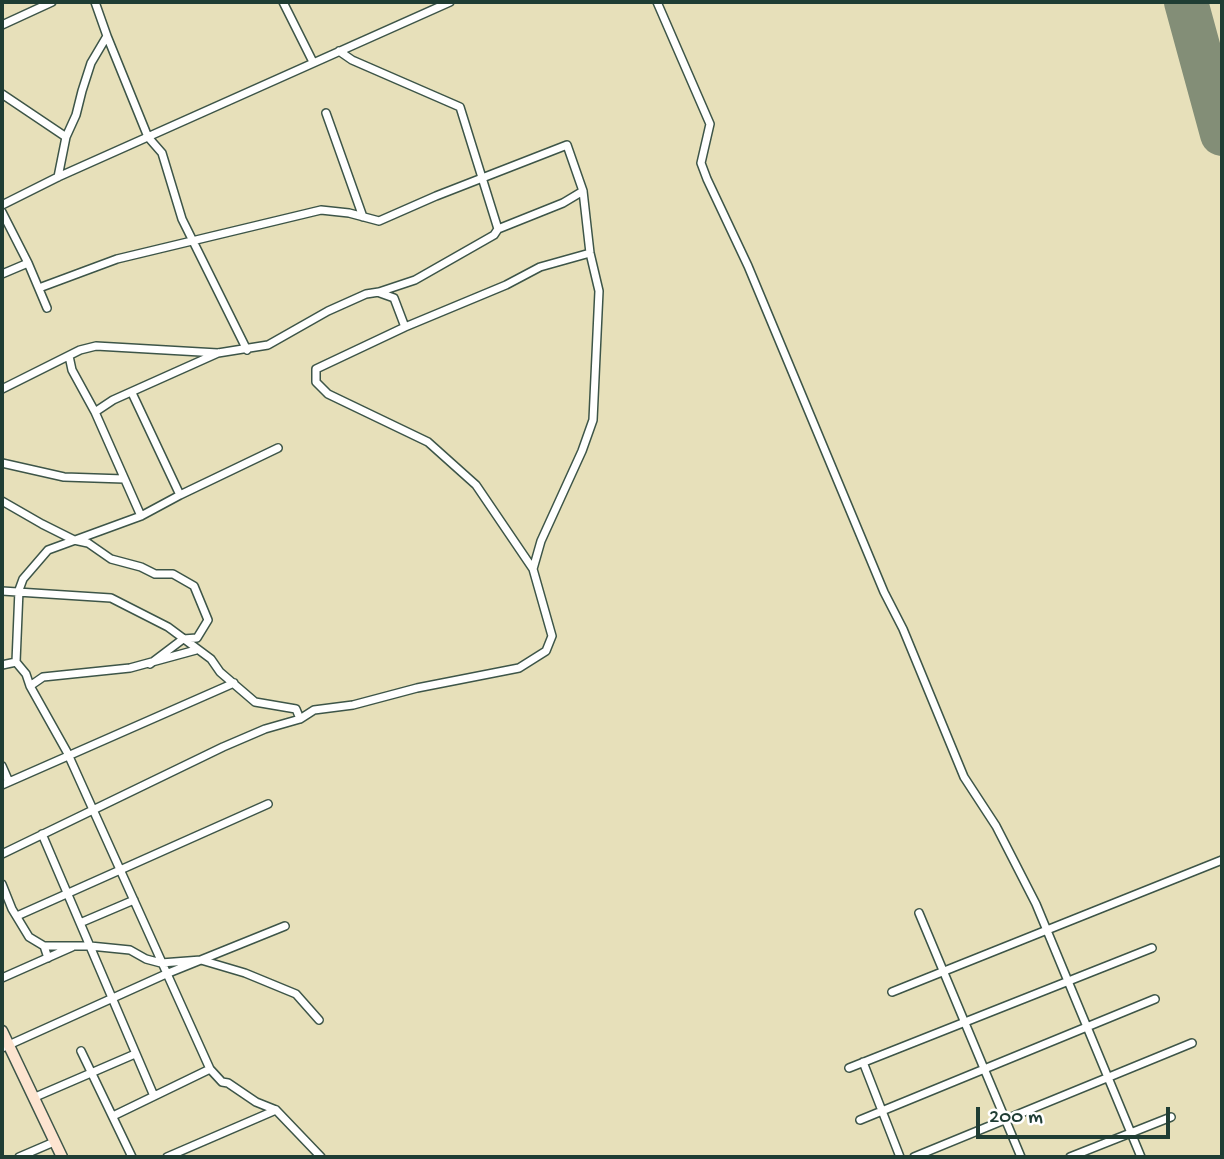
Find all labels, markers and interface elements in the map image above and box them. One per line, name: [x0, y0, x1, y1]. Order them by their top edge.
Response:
scale bar: [979, 1092, 1173, 1136]
text: 200 m: [989, 1106, 1043, 1131]

